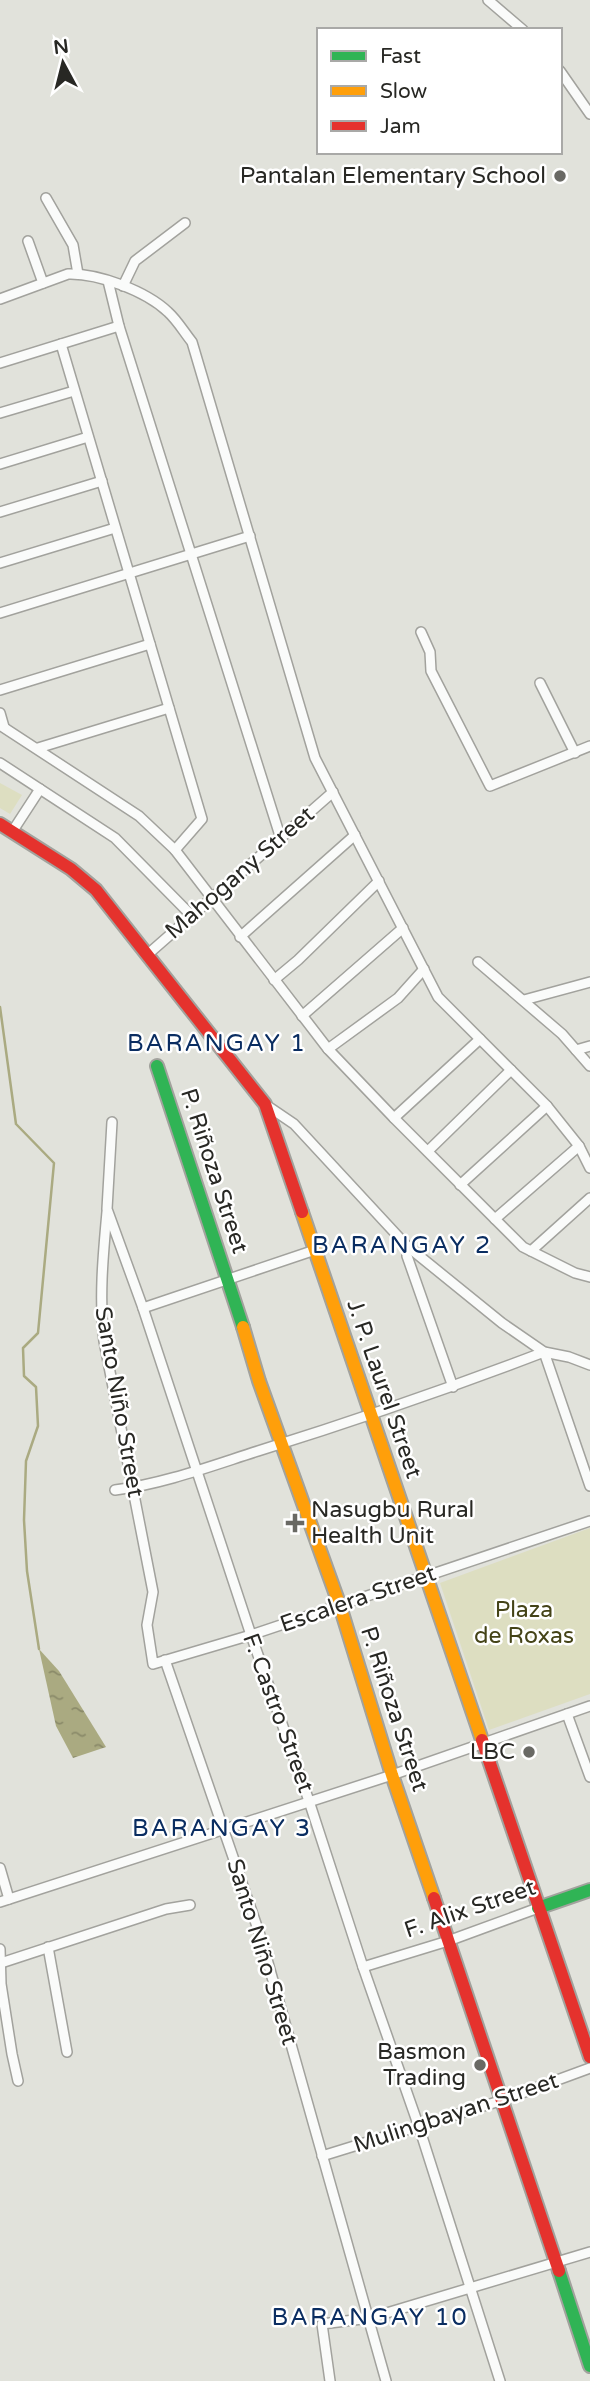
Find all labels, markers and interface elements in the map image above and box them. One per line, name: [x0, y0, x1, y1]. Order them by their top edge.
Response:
north arrow: [28, 28, 98, 98]
legend: [317, 28, 562, 154]
text: N: [52, 35, 70, 59]
text: Fast: [380, 44, 421, 69]
text: Slow: [380, 79, 428, 104]
text: Jam: [380, 114, 421, 139]
place label: Pantalan Elementary School: [240, 162, 546, 190]
marker: Pantalan Elementary School: [552, 168, 568, 184]
street label: Mahogany Street: [160, 800, 320, 945]
district label: BARANGAY 1: [127, 1029, 307, 1058]
street label: P. Riñoza Street: [174, 1085, 254, 1257]
district label: BARANGAY 2: [312, 1231, 492, 1260]
street label: J. P. Laurel Street: [340, 1296, 428, 1482]
street label: Santo Niño Street: [88, 1304, 150, 1500]
place label: Nasugbu Rural Health Unit: [311, 1496, 474, 1550]
marker: Nasugbu Rural Health Unit: [285, 1513, 305, 1533]
street label: Escalera Street: [276, 1559, 440, 1639]
park label: Plaza de Roxas: [474, 1596, 574, 1650]
street label: P. Riñoza Street: [354, 1623, 434, 1795]
street label: F. Castro Street: [236, 1630, 320, 1797]
place label: LBC: [470, 1738, 515, 1766]
marker: LBC: [521, 1744, 537, 1760]
district label: BARANGAY 3: [132, 1814, 312, 1843]
street label: Santo Niño Street: [220, 1856, 304, 2049]
street label: F. Alix Street: [401, 1873, 539, 1945]
place label: Basmon Trading: [377, 2038, 466, 2092]
marker: Basmon Trading: [472, 2057, 488, 2073]
street label: Mulingbayan Street: [350, 2067, 562, 2159]
district label: BARANGAY 10: [271, 2303, 469, 2332]

